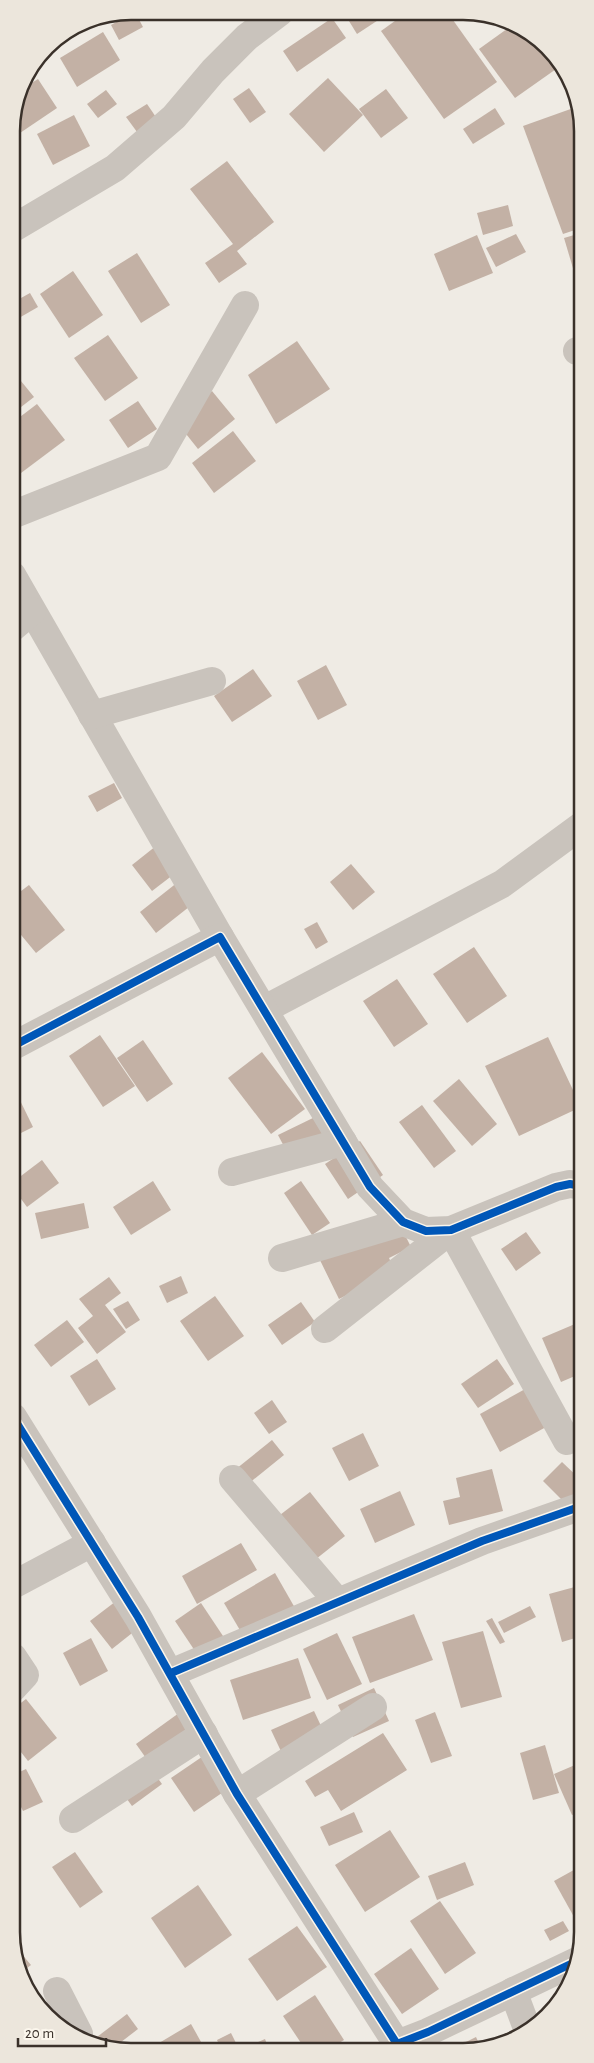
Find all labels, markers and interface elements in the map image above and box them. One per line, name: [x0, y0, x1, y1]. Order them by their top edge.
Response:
scale bar: [18, 2016, 105, 2048]
text: 20 m: [25, 2026, 54, 2041]

